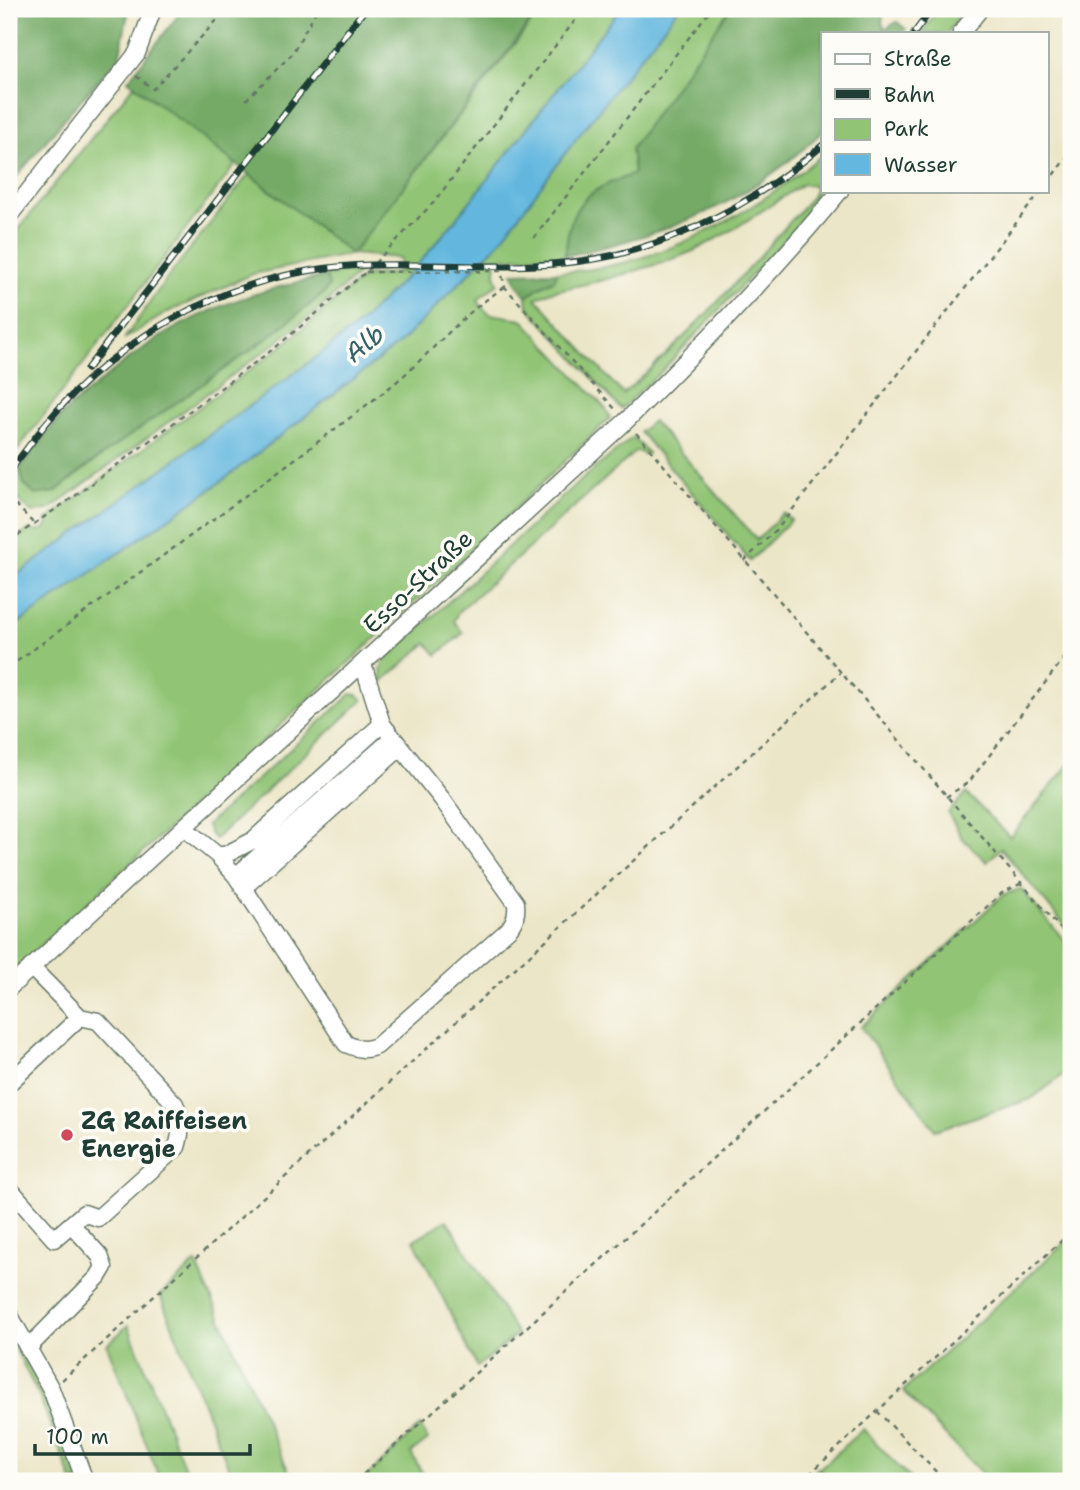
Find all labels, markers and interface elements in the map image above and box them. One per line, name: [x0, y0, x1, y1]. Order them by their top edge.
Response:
legend: [821, 32, 1048, 192]
text: Straße: [884, 45, 952, 73]
text: Bahn: [884, 81, 935, 109]
text: Park: [884, 115, 929, 143]
text: Wasser: [884, 151, 958, 179]
water label: Alb: [336, 316, 392, 370]
street label: Esso-Straße: [356, 523, 480, 641]
place label: ZG Raiffeisen Energie: [81, 1105, 247, 1165]
marker: ZG Raiffeisen Energie: [59, 1127, 75, 1143]
scale bar: [35, 1413, 250, 1457]
text: 100 m: [46, 1423, 109, 1451]

